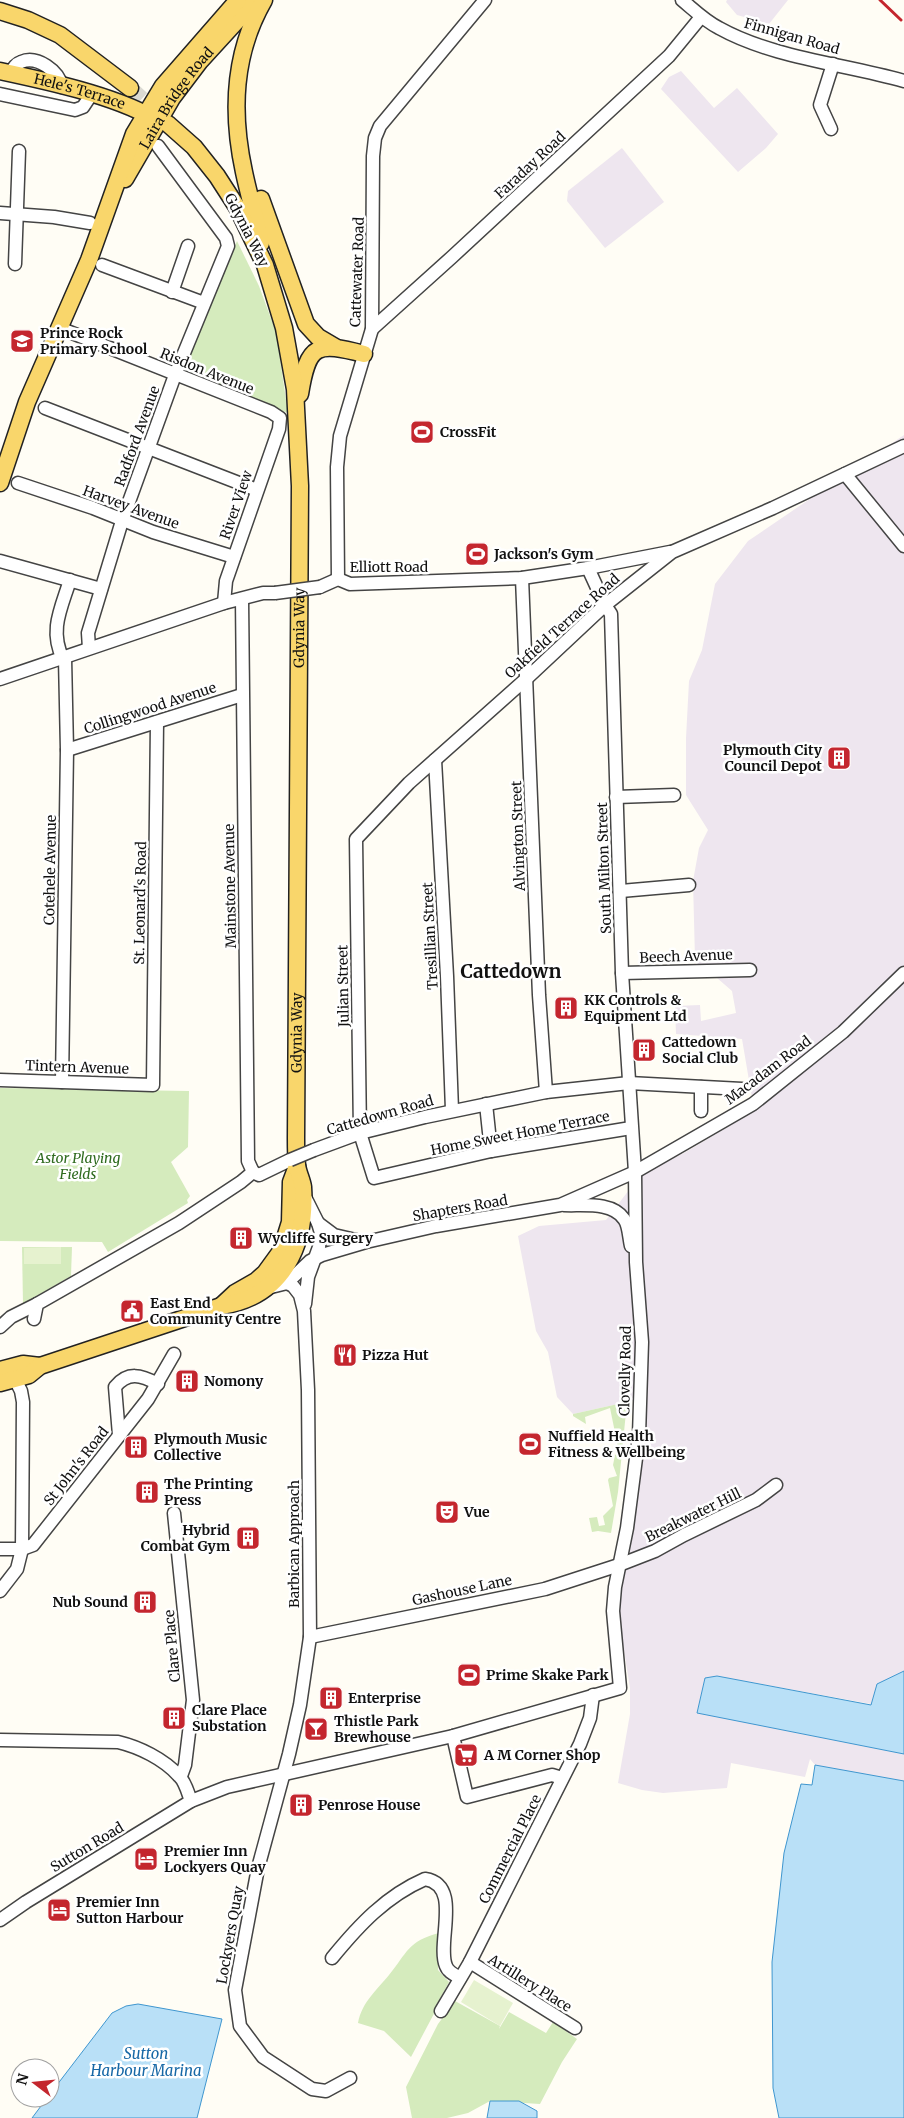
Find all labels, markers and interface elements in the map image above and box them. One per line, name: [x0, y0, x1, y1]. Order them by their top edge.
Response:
street label: Finnigan Road: [742, 14, 842, 58]
street label: Laira Bridge Road: [135, 43, 218, 152]
street label: Hele's Terrace: [32, 70, 128, 113]
street label: Faraday Road: [491, 127, 570, 202]
street label: Gdynia Way: [221, 190, 274, 271]
street label: Cattewater Road: [346, 216, 368, 327]
place label: Prince Rock Primary School: [40, 324, 148, 358]
school or university icon: Prince Rock Primary School: [9, 328, 35, 354]
street label: Risdon Avenue: [157, 344, 257, 398]
street label: Radford Avenue: [110, 383, 164, 489]
sports icon: CrossFit: [409, 419, 435, 445]
place label: CrossFit: [440, 423, 497, 441]
street label: River View: [216, 468, 256, 542]
street label: Harvey Avenue: [80, 481, 182, 533]
sports icon: Jackson's Gym: [464, 541, 490, 567]
place label: Jackson's Gym: [493, 545, 594, 563]
street label: Elliott Road: [350, 558, 429, 576]
street label: Oakfield Terrace Road: [501, 569, 623, 682]
street label: Gdynia Way: [290, 587, 308, 668]
street label: Collingwood Avenue: [82, 678, 218, 738]
place label: Plymouth City Council Depot: [723, 741, 823, 775]
building icon: Plymouth City Council Depot: [826, 745, 852, 771]
street label: Alvington Street: [507, 780, 529, 892]
street label: South Milton Street: [593, 801, 615, 934]
street label: Cotehele Avenue: [40, 815, 60, 925]
street label: Mainstone Avenue: [220, 824, 240, 948]
street label: St. Leonard's Road: [130, 841, 150, 965]
street label: Tresillian Street: [418, 881, 442, 990]
street label: Julian Street: [333, 944, 353, 1028]
street label: Beech Avenue: [639, 945, 733, 967]
district label: Cattedown: [460, 959, 562, 983]
place label: KK Controls & Equipment Ltd: [584, 991, 687, 1025]
street label: Gdynia Way: [287, 992, 306, 1073]
building icon: KK Controls & Equipment Ltd: [553, 995, 579, 1021]
street label: Macadam Road: [721, 1031, 815, 1108]
place label: Cattedown Social Club: [662, 1033, 738, 1067]
building icon: Cattedown Social Club: [631, 1037, 657, 1063]
street label: Tintern Avenue: [25, 1056, 129, 1078]
street label: Cattedown Road: [325, 1091, 436, 1139]
street label: Home Sweet Home Terrace: [429, 1107, 611, 1159]
park label: Astor Playing Fields: [35, 1149, 120, 1183]
street label: Shapters Road: [411, 1191, 510, 1225]
building icon: Wycliffe Surgery: [228, 1225, 254, 1251]
place label: Wycliffe Surgery: [257, 1229, 374, 1247]
place label: East End Community Centre: [150, 1294, 282, 1328]
public building icon: East End Community Centre: [119, 1298, 145, 1324]
street label: Clovelly Road: [615, 1325, 635, 1416]
restaurant icon: Pizza Hut: [332, 1342, 358, 1368]
place label: Pizza Hut: [362, 1346, 429, 1364]
building icon: Nomony: [174, 1368, 200, 1394]
place label: Nomony: [204, 1372, 264, 1390]
street label: St John's Road: [40, 1423, 113, 1509]
place label: Nuffield Health Fitness & Wellbeing: [548, 1427, 685, 1461]
place label: Plymouth Music Collective: [154, 1430, 267, 1464]
sports icon: Nuffield Health Fitness & Wellbeing: [517, 1431, 543, 1457]
building icon: Plymouth Music Collective: [123, 1434, 149, 1460]
place label: The Printing Press: [164, 1475, 253, 1509]
building icon: The Printing Press: [134, 1479, 160, 1505]
street label: Barbican Approach: [285, 1480, 303, 1608]
street label: Breakwater Hill: [642, 1484, 745, 1546]
theatre icon: Vue: [434, 1499, 460, 1525]
place label: Vue: [463, 1503, 490, 1521]
place label: Hybrid Combat Gym: [141, 1521, 230, 1555]
building icon: Hybrid Combat Gym: [235, 1525, 261, 1551]
street label: Gashouse Lane: [411, 1571, 513, 1609]
building icon: Nub Sound: [132, 1589, 158, 1615]
place label: Nub Sound: [52, 1593, 128, 1611]
street label: Clare Place: [160, 1609, 184, 1683]
sports icon: Prime Skake Park: [456, 1662, 482, 1688]
place label: Prime Skake Park: [486, 1666, 610, 1684]
building icon: Enterprise: [318, 1685, 344, 1711]
place label: Enterprise: [348, 1689, 421, 1707]
place label: Clare Place Substation: [192, 1701, 267, 1735]
building icon: Clare Place Substation: [161, 1705, 187, 1731]
place label: Thistle Park Brewhouse: [334, 1712, 419, 1746]
bar icon: Thistle Park Brewhouse: [303, 1716, 329, 1742]
supermarket icon: A M Corner Shop: [453, 1742, 479, 1768]
place label: A M Corner Shop: [483, 1746, 601, 1764]
street label: Commercial Place: [475, 1791, 545, 1907]
building icon: Penrose House: [288, 1792, 314, 1818]
place label: Penrose House: [318, 1796, 421, 1814]
street label: Sutton Road: [47, 1818, 127, 1876]
place label: Premier Inn Lockyers Quay: [164, 1842, 267, 1876]
hotel icon: Premier Inn Lockyers Quay: [133, 1846, 159, 1872]
street label: Lockyers Quay: [213, 1884, 248, 1985]
place label: Premier Inn Sutton Harbour: [76, 1893, 184, 1927]
hotel icon: Premier Inn Sutton Harbour: [46, 1897, 72, 1923]
street label: Artillery Place: [484, 1950, 575, 2016]
water label: Sutton Harbour Marina: [89, 2044, 202, 2080]
north arrow: [10, 2058, 60, 2108]
text: N: [12, 2072, 33, 2087]

